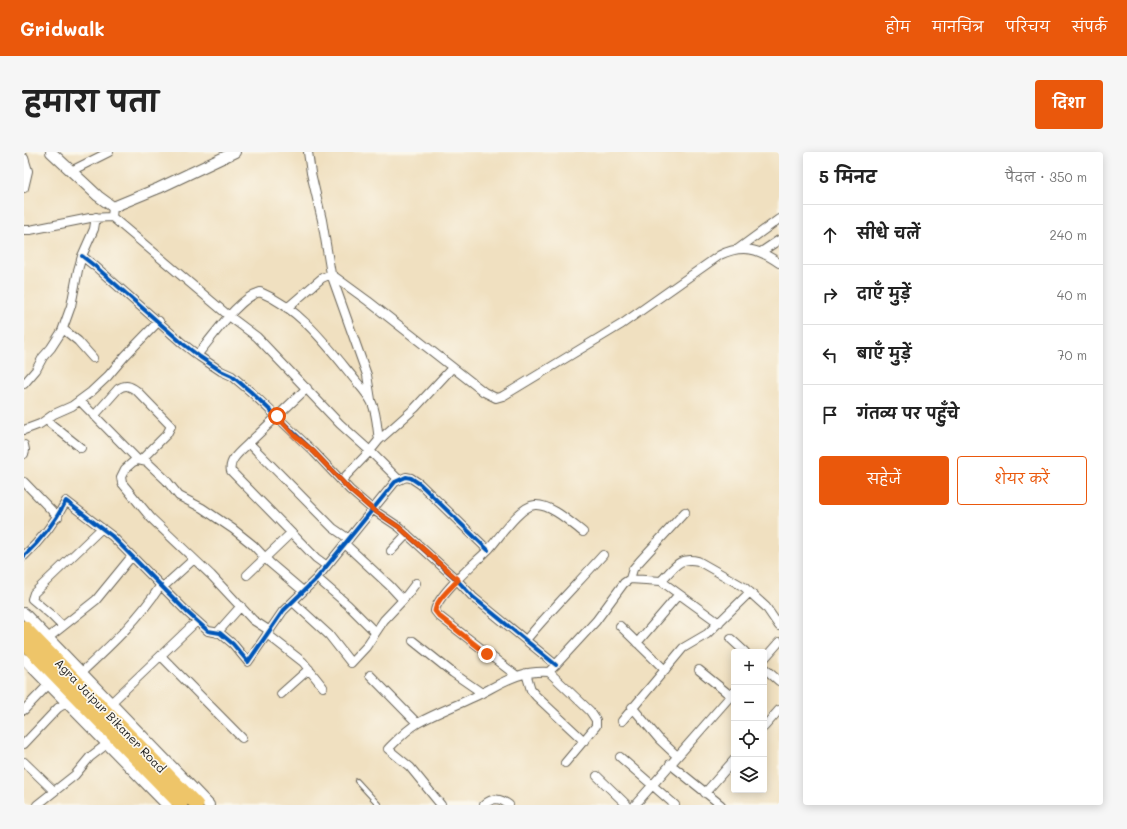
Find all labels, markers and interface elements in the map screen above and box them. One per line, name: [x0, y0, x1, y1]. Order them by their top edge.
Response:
text: Gridwalk: [20, 16, 105, 41]
text: होम: [886, 17, 910, 36]
text: मानचित्र: [932, 17, 984, 36]
text: परिचय: [1006, 17, 1050, 36]
text: संपर्क: [1072, 17, 1107, 36]
button: दिशा: [1035, 80, 1103, 129]
text: हमारा पता: [24, 83, 159, 119]
text: 5 मिनट: [819, 165, 876, 187]
text: पैदल · 350 m: [1005, 168, 1087, 185]
text: सीधे चलें: [857, 223, 920, 243]
icon: ahead: [819, 224, 841, 246]
text: 240 m: [1050, 226, 1087, 243]
text: दाएँ मुड़ें: [857, 283, 911, 303]
icon: right: [819, 284, 841, 306]
text: 40 m: [1057, 286, 1087, 303]
text: बाएँ मुड़ें: [857, 343, 911, 363]
icon: left: [819, 344, 841, 366]
text: 70 m: [1057, 346, 1087, 363]
text: गंतव्य पर पहुँचे: [857, 403, 959, 423]
icon: arrive: [819, 404, 841, 426]
route start: [268, 407, 286, 425]
button: सहेजें: [819, 456, 949, 505]
button: शेयर करें: [957, 456, 1087, 505]
route end: [478, 645, 496, 663]
map controls: [731, 649, 767, 793]
button: +: [731, 649, 767, 685]
street label: Agra Jaipur Bikaner Road: [52, 655, 170, 776]
button: −: [731, 685, 767, 721]
button: locate: [731, 721, 767, 757]
button: layers: [731, 757, 767, 793]

